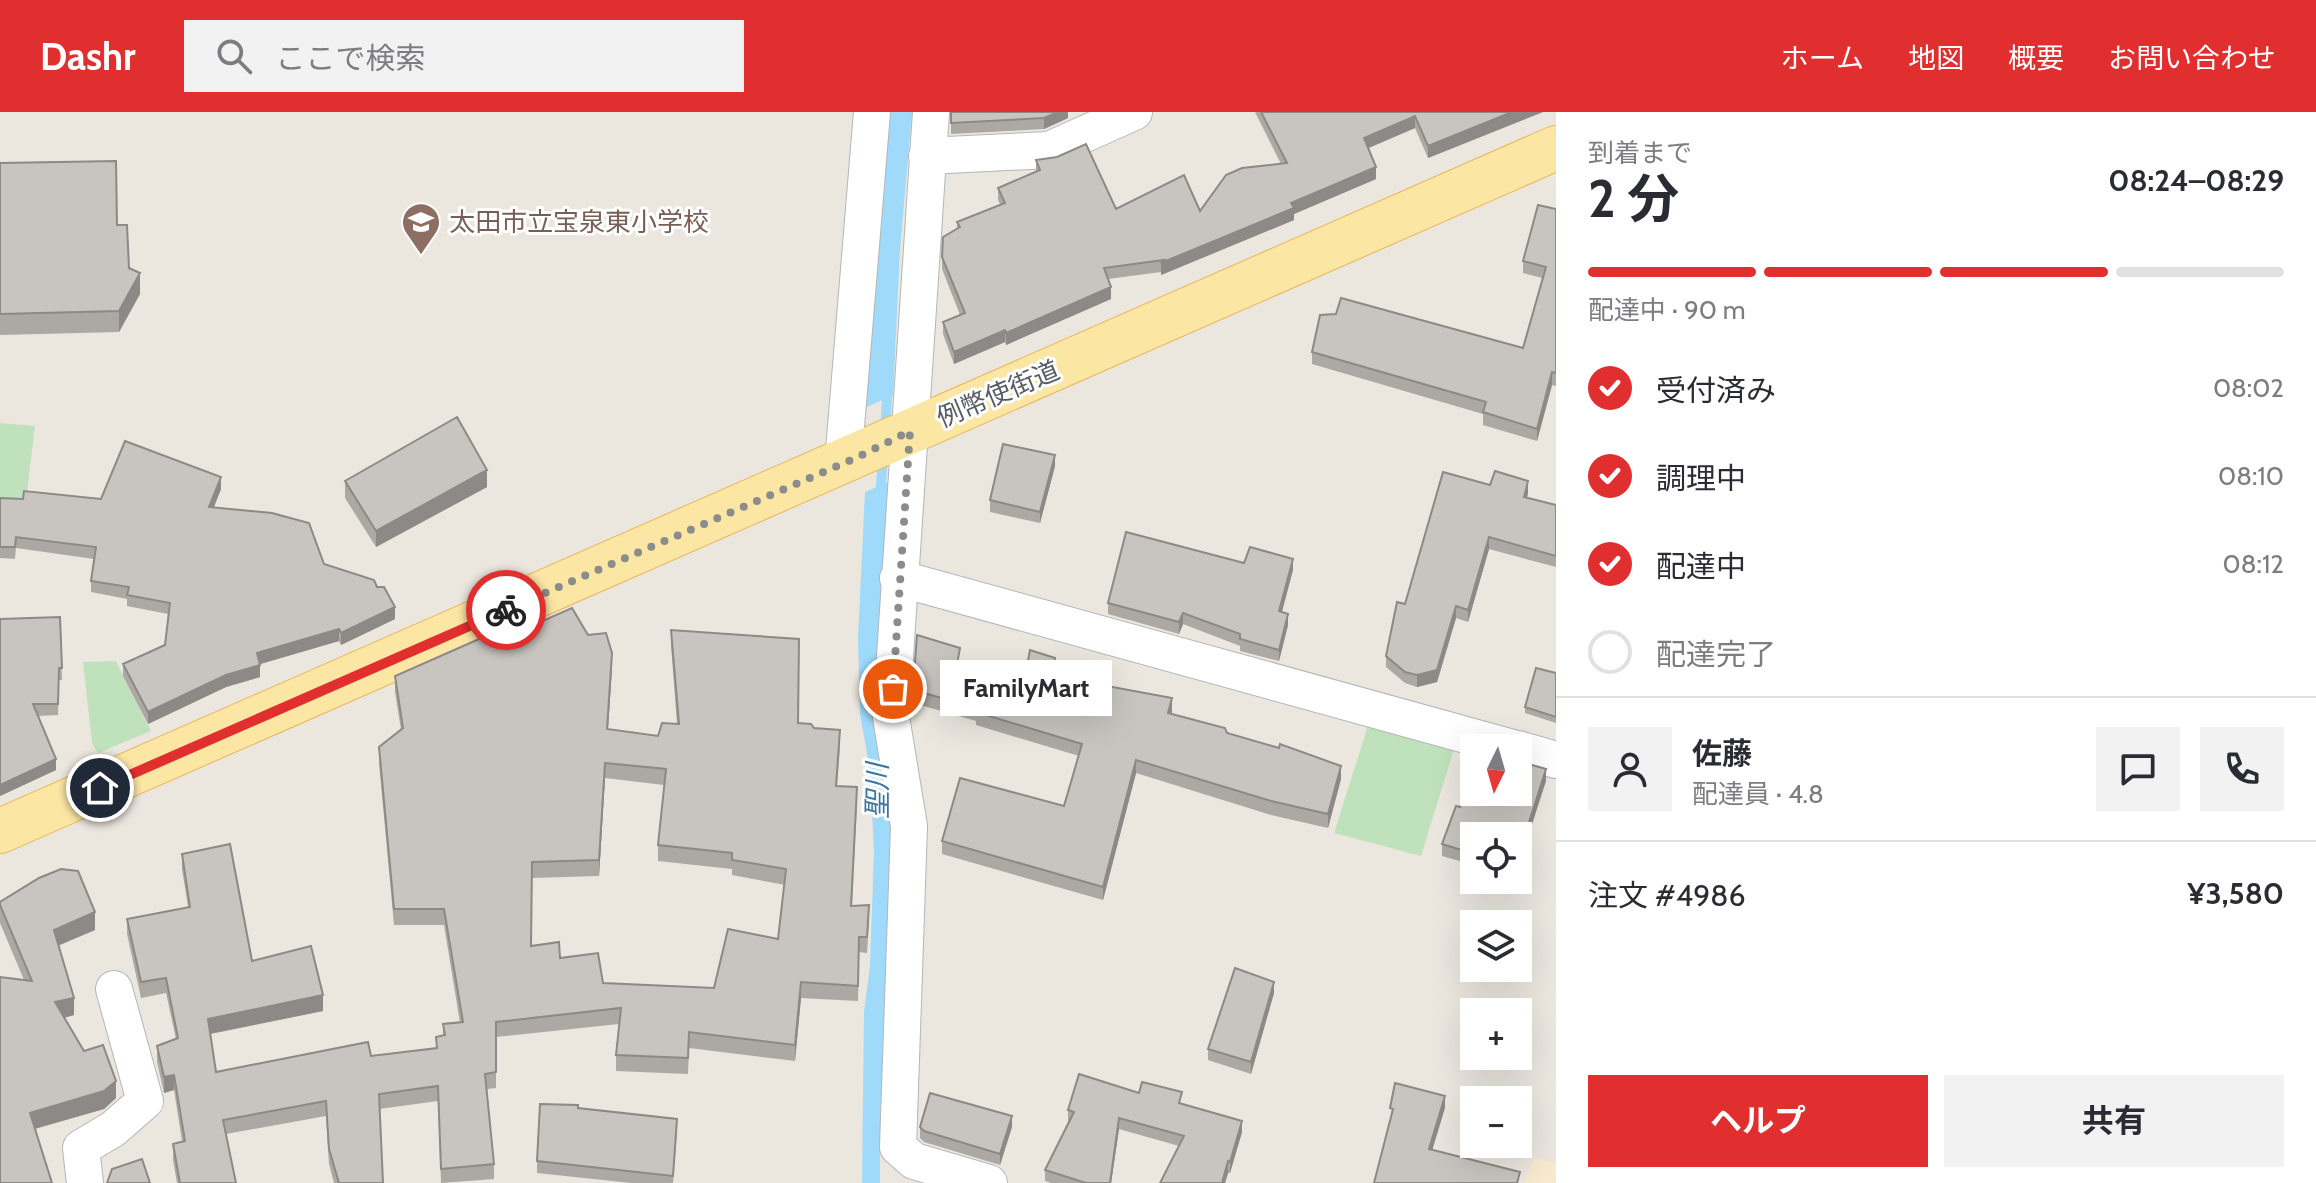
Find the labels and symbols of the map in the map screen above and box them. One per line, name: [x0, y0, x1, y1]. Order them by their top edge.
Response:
school or university icon: 太田市立宝泉東小学校: [400, 201, 442, 256]
place label: 太田市立宝泉東小学校: [449, 206, 709, 238]
street label: 例幣使街道: [932, 354, 1064, 434]
courier: [466, 570, 546, 650]
pin: [859, 655, 927, 723]
callout: FamilyMart: [941, 661, 1113, 717]
north arrow: [1460, 734, 1532, 806]
pin: [66, 754, 134, 822]
water label: 聖川: [860, 760, 894, 819]

